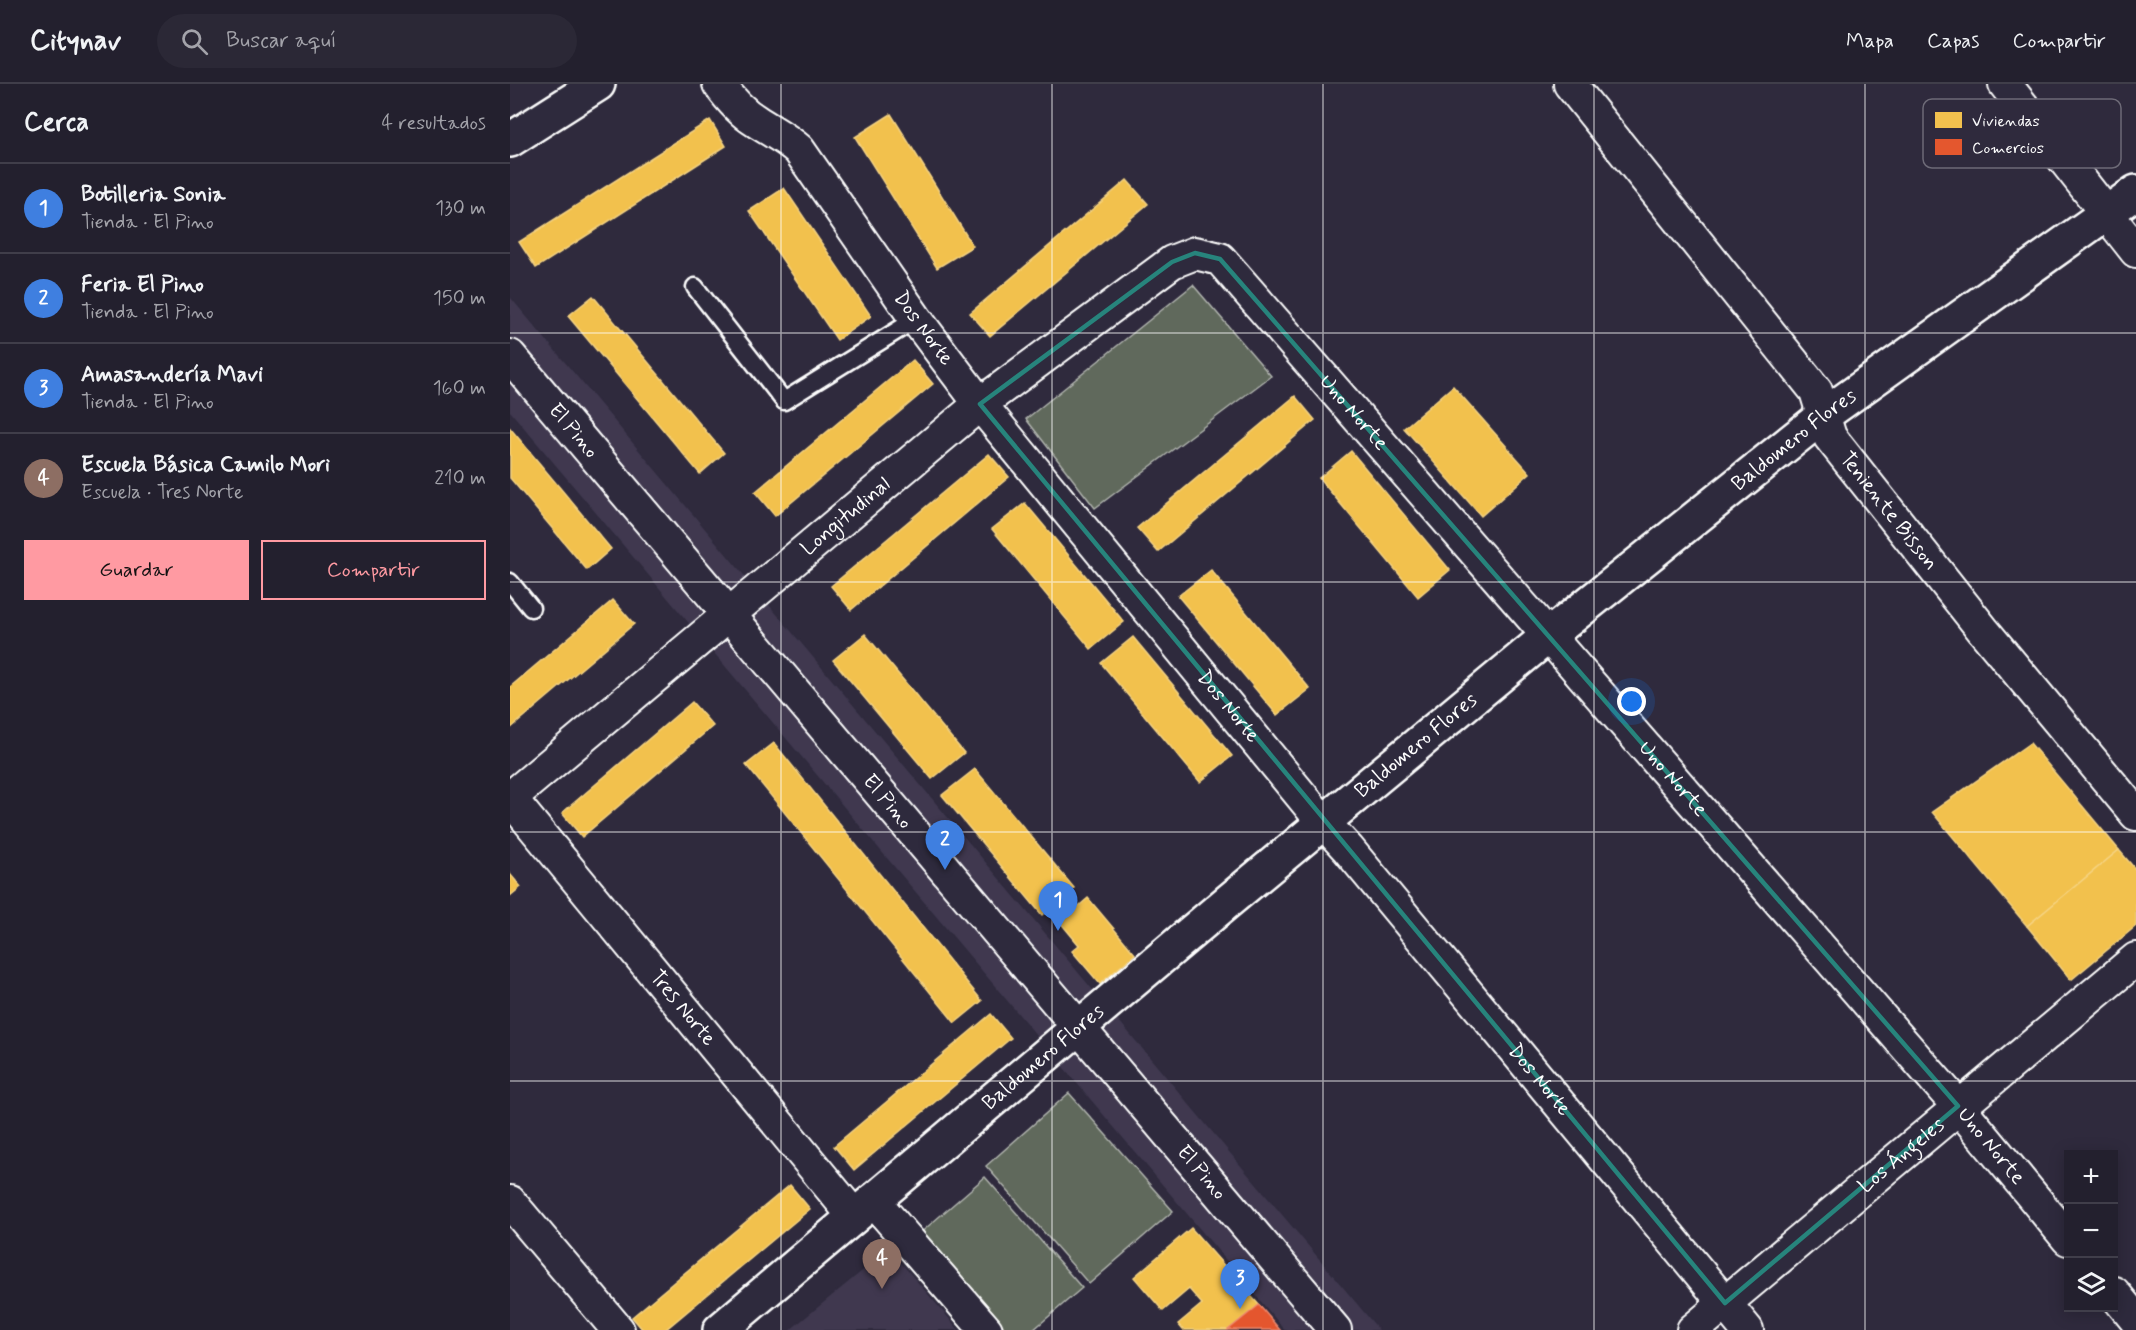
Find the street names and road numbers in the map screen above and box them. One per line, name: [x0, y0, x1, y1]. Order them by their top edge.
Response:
street label: Dos Norte: [887, 285, 960, 371]
street label: Uno Norte: [1313, 368, 1395, 456]
street label: Baldomero Flores: [1726, 382, 1862, 498]
street label: El Pino: [542, 397, 605, 464]
street label: Teniente Bisson: [1833, 446, 1945, 576]
street label: Longitudinal: [795, 471, 896, 562]
street label: Dos Norte: [1190, 664, 1267, 749]
street label: Baldomero Flores: [1349, 686, 1483, 805]
street label: Uno Norte: [1632, 735, 1714, 823]
street label: El Pino: [856, 768, 919, 835]
street label: Tres Norte: [643, 964, 723, 1052]
street label: Baldomero Flores: [976, 998, 1110, 1117]
street label: Dos Norte: [1501, 1038, 1578, 1122]
street label: Uno Norte: [1951, 1102, 2031, 1191]
street label: Los Ángeles: [1852, 1111, 1951, 1200]
street label: El Pino: [1170, 1139, 1233, 1206]

